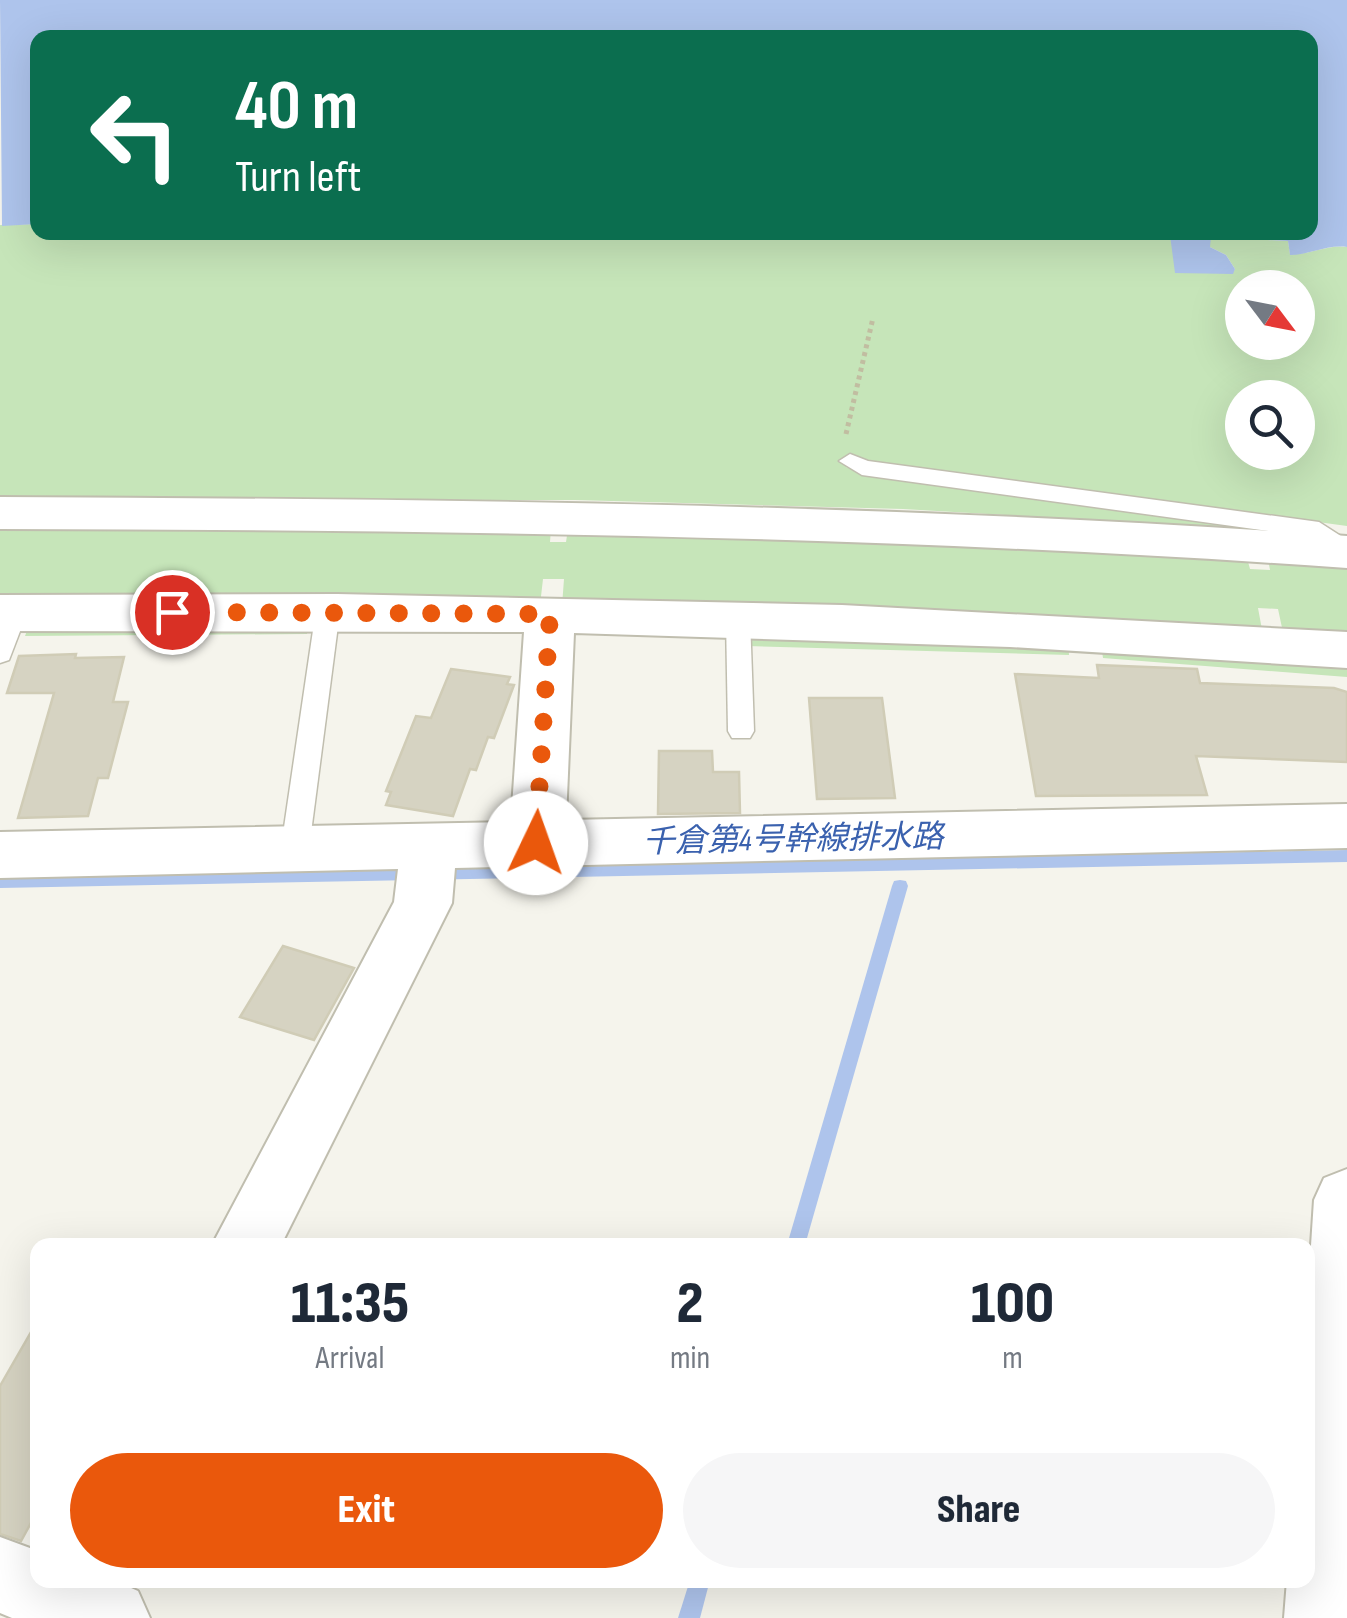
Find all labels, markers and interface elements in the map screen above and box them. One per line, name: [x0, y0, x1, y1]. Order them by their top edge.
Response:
text: 40 m: [235, 65, 358, 149]
icon: left: [70, 70, 200, 200]
text: Turn left: [235, 150, 361, 205]
north arrow: [1225, 270, 1315, 360]
map controls: [1225, 270, 1315, 470]
button: search: [1225, 380, 1315, 470]
pin: [130, 570, 215, 655]
icon: arrive: [145, 585, 200, 640]
position arrow: [484, 791, 588, 895]
water label: 千倉第4号幹線排水路: [642, 818, 947, 862]
text: 11:35: [291, 1268, 409, 1340]
text: 2: [677, 1268, 704, 1340]
text: 100: [971, 1268, 1054, 1340]
text: Arrival: [316, 1339, 384, 1378]
text: min: [670, 1339, 710, 1378]
text: m: [1002, 1339, 1023, 1378]
button: Exit: [70, 1453, 663, 1568]
button: Share: [683, 1453, 1275, 1568]

